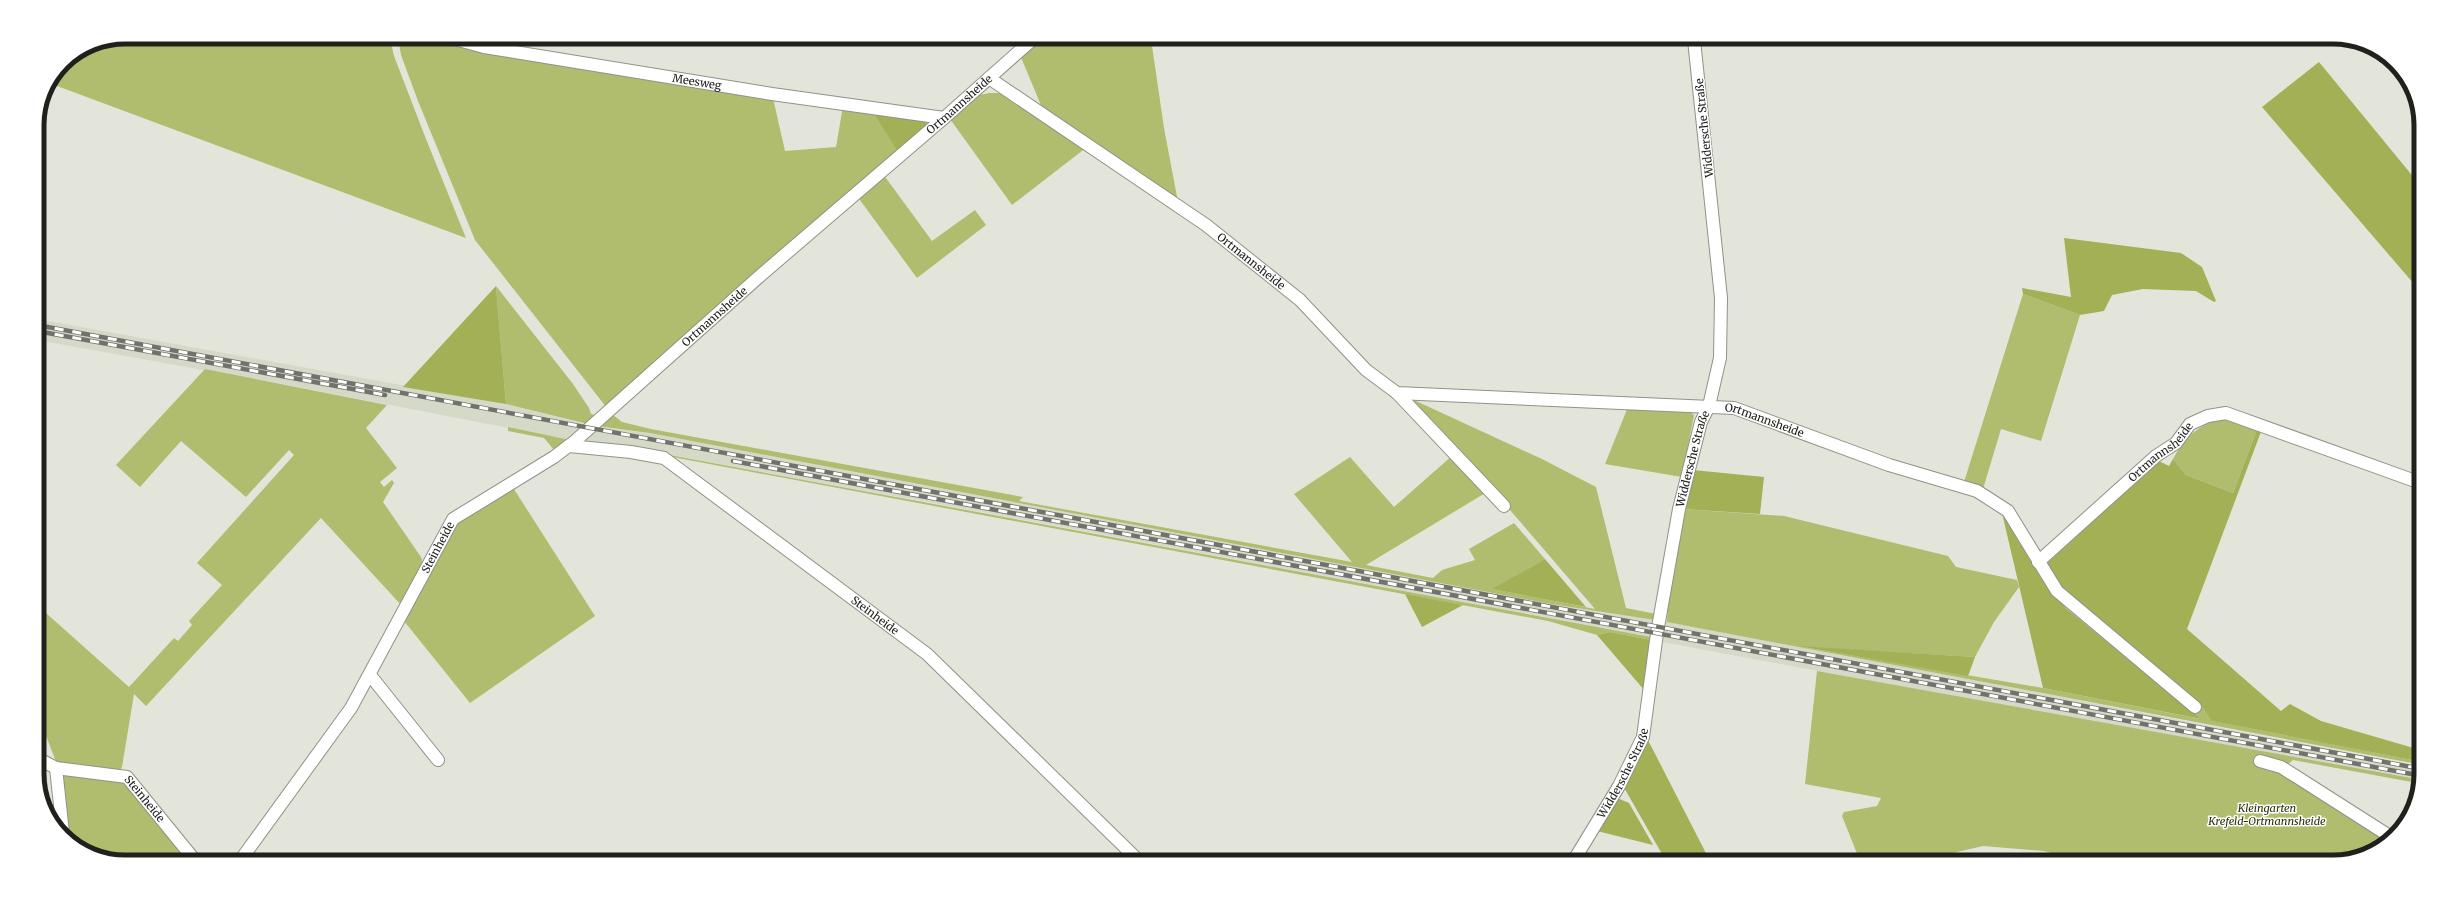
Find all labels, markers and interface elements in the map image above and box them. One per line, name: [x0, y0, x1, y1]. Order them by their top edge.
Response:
street label: Meesweg: [671, 71, 723, 93]
street label: Ortmannsheide: [923, 71, 995, 137]
street label: Widdersche Straße: [1692, 78, 1716, 179]
street label: Ortmannsheide: [1214, 230, 1288, 293]
street label: Ortmannsheide: [679, 284, 750, 349]
street label: Ortmannsheide: [1725, 401, 1806, 440]
street label: Widdersche Straße: [1673, 408, 1713, 510]
street label: Ortmannsheide: [2125, 419, 2196, 485]
street label: Steinheide: [418, 519, 457, 575]
street label: Steinheide: [848, 593, 902, 638]
street label: Widdersche Straße: [1594, 727, 1651, 822]
street label: Steinheide: [122, 773, 168, 825]
park label: Kleingarten Krefeld-Ortmannsheide: [2207, 801, 2326, 828]

